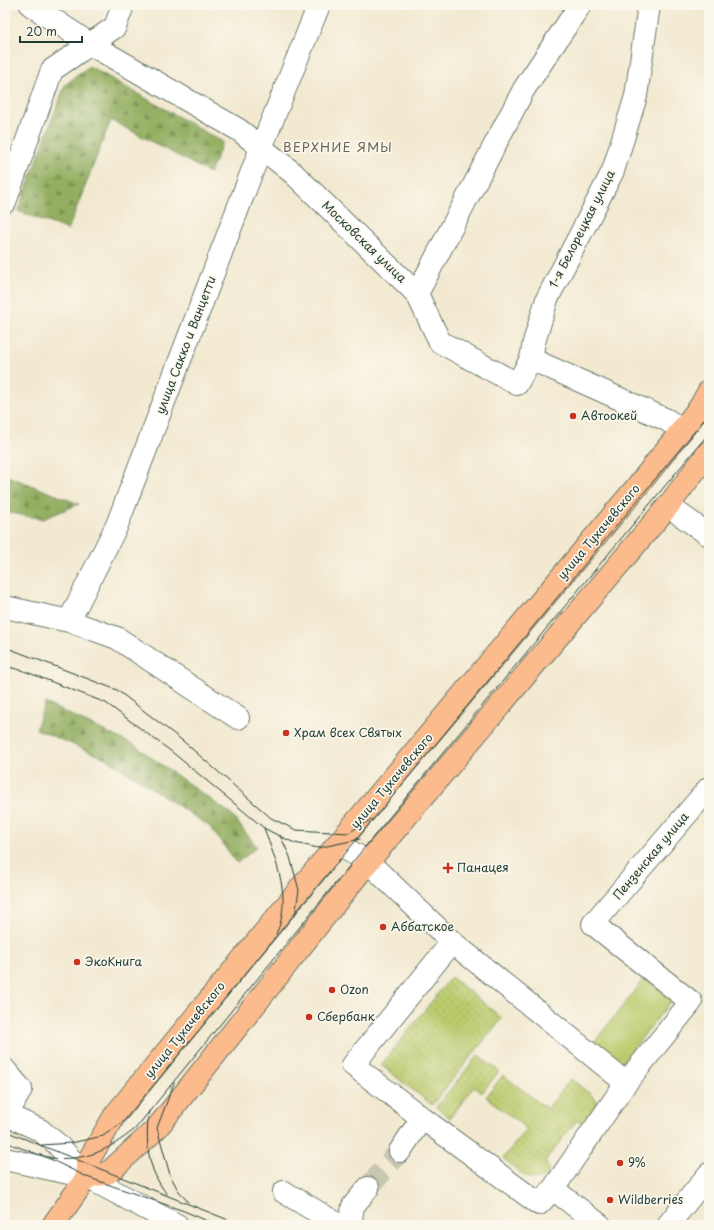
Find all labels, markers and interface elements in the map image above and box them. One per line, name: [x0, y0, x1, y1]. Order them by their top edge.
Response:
scale bar: [20, 18, 82, 44]
text: 20 m: [26, 22, 57, 40]
district label: ВЕРХНИЕ ЯМЫ: [283, 137, 393, 156]
street label: 1-я Белорецкая улица: [543, 166, 619, 291]
street label: Московская улица: [318, 196, 411, 287]
street label: улица Сакко и Ванцетти: [150, 273, 220, 416]
place label: Автоокей: [581, 406, 637, 424]
marker: Автоокей: [568, 411, 578, 421]
street label: улица Тухачевского: [553, 480, 644, 583]
place label: Храм всех Святых: [294, 723, 402, 741]
marker: Храм всех Святых: [281, 728, 291, 738]
street label: улица Тухачевского: [346, 729, 437, 832]
street label: Пензенская улица: [608, 807, 693, 903]
place label: Панацея: [457, 858, 509, 876]
marker: Панацея: [442, 862, 454, 874]
place label: Аббатское: [391, 917, 454, 935]
marker: Аббатское: [378, 922, 388, 932]
place label: ЭкоКнига: [85, 952, 143, 970]
marker: ЭкоКнига: [72, 957, 82, 967]
street label: улица Тухачевского: [140, 977, 229, 1082]
place label: Ozon: [340, 980, 369, 998]
marker: Ozon: [327, 985, 337, 995]
place label: Сбербанк: [317, 1007, 376, 1025]
marker: Сбербанк: [304, 1012, 314, 1022]
place label: 9%: [628, 1153, 646, 1171]
marker: 9%: [615, 1158, 625, 1168]
place label: Wildberries: [618, 1190, 684, 1208]
marker: Wildberries: [605, 1195, 615, 1205]

